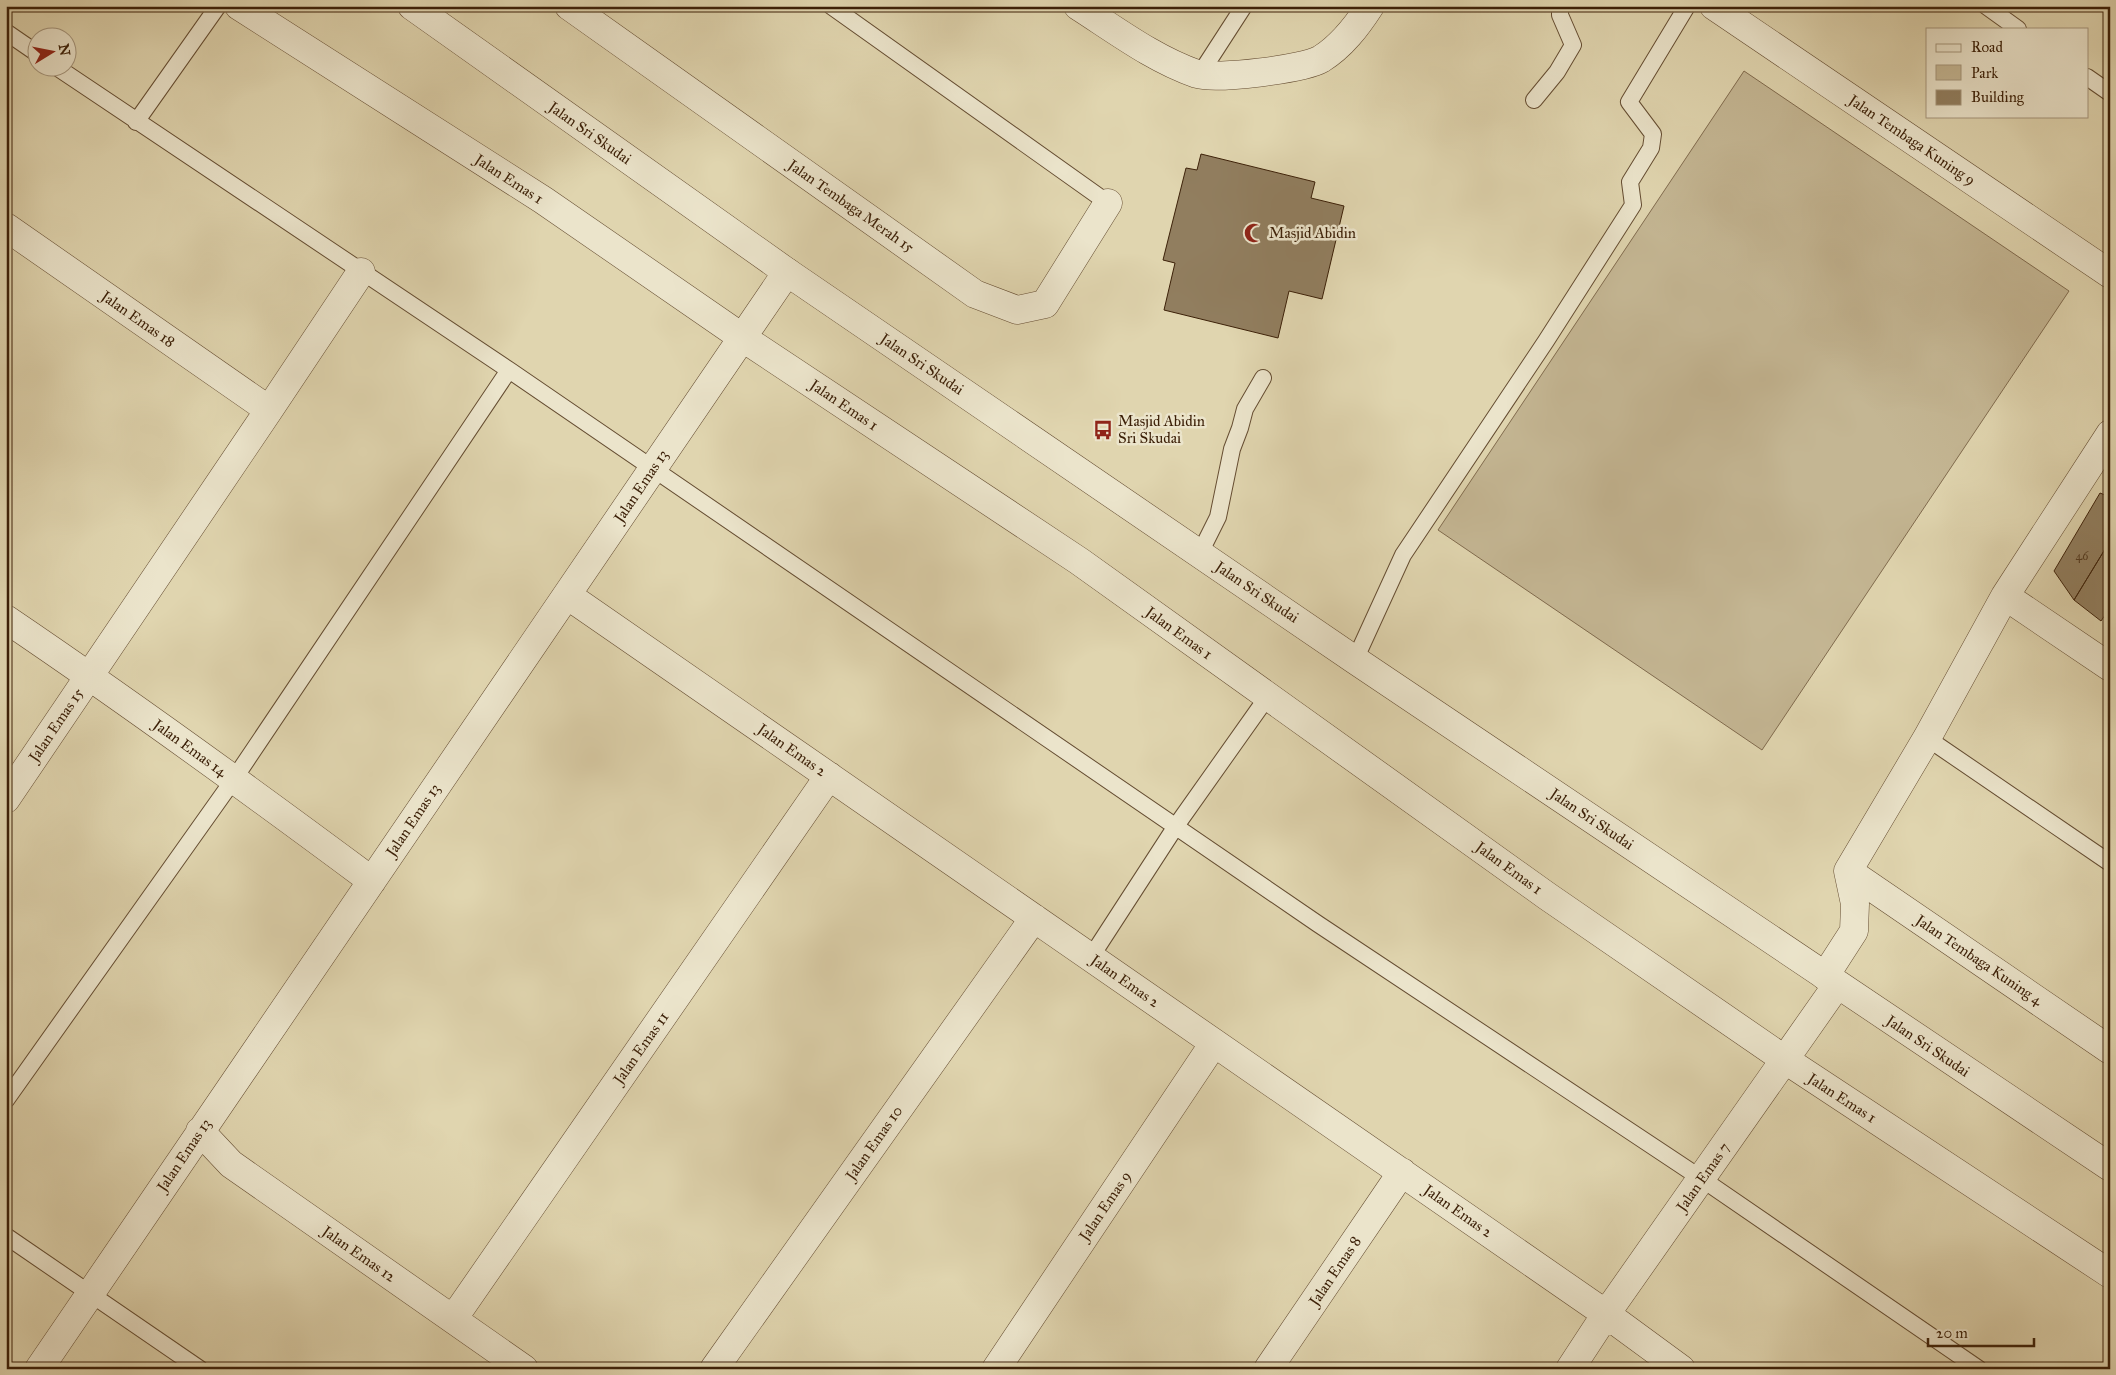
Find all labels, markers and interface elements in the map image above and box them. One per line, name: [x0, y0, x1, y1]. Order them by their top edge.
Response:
north arrow: [28, 28, 78, 78]
legend: [1926, 28, 2088, 118]
text: Road: [1971, 38, 2003, 56]
text: N: [55, 43, 74, 57]
text: Park: [1971, 64, 1998, 82]
text: Building: [1971, 88, 2025, 106]
street label: Jalan Tembaga Kuning 9: [1843, 90, 1979, 190]
street label: Jalan Sri Skudai: [543, 97, 635, 169]
street label: Jalan Emas 1: [469, 149, 547, 209]
street label: Jalan Tembaga Merah 15: [782, 155, 917, 257]
mosque icon: Masjid Abidin: [1243, 222, 1265, 244]
place label: Masjid Abidin: [1269, 224, 1356, 242]
street label: Jalan Emas 18: [95, 286, 178, 352]
street label: Jalan Sri Skudai: [875, 328, 967, 399]
street label: Jalan Emas 1: [804, 375, 881, 435]
place label: Masjid Abidin Sri Skudai: [1118, 412, 1205, 447]
bus stop icon: Masjid Abidin Sri Skudai: [1092, 419, 1114, 441]
street label: Jalan Emas 13: [609, 446, 673, 528]
house number: 46: [2076, 549, 2089, 563]
street label: Jalan Sri Skudai: [1210, 556, 1302, 627]
street label: Jalan Emas 1: [1140, 602, 1216, 664]
street label: Jalan Emas 15: [24, 685, 88, 767]
street label: Jalan Emas 14: [148, 714, 231, 782]
street label: Jalan Emas 2: [752, 719, 830, 781]
street label: Jalan Emas 13: [381, 780, 445, 862]
street label: Jalan Sri Skudai: [1545, 783, 1637, 854]
street label: Jalan Emas 1: [1470, 837, 1546, 899]
street label: Jalan Tembaga Kuning 4: [1910, 910, 2046, 1010]
street label: Jalan Emas 2: [1085, 950, 1163, 1012]
street label: Jalan Emas 11: [608, 1008, 673, 1090]
street label: Jalan Sri Skudai: [1881, 1010, 1973, 1081]
street label: Jalan Emas 1: [1802, 1068, 1880, 1128]
street label: Jalan Emas 10: [841, 1102, 907, 1186]
street label: Jalan Emas 13: [152, 1115, 216, 1197]
street label: Jalan Emas 7: [1671, 1139, 1734, 1217]
street label: Jalan Emas 9: [1074, 1168, 1136, 1247]
street label: Jalan Emas 2: [1418, 1180, 1496, 1242]
street label: Jalan Emas 12: [317, 1221, 400, 1287]
street label: Jalan Emas 8: [1304, 1233, 1366, 1311]
scale bar: [1928, 1315, 2035, 1347]
text: 20 m: [1936, 1324, 1968, 1342]

